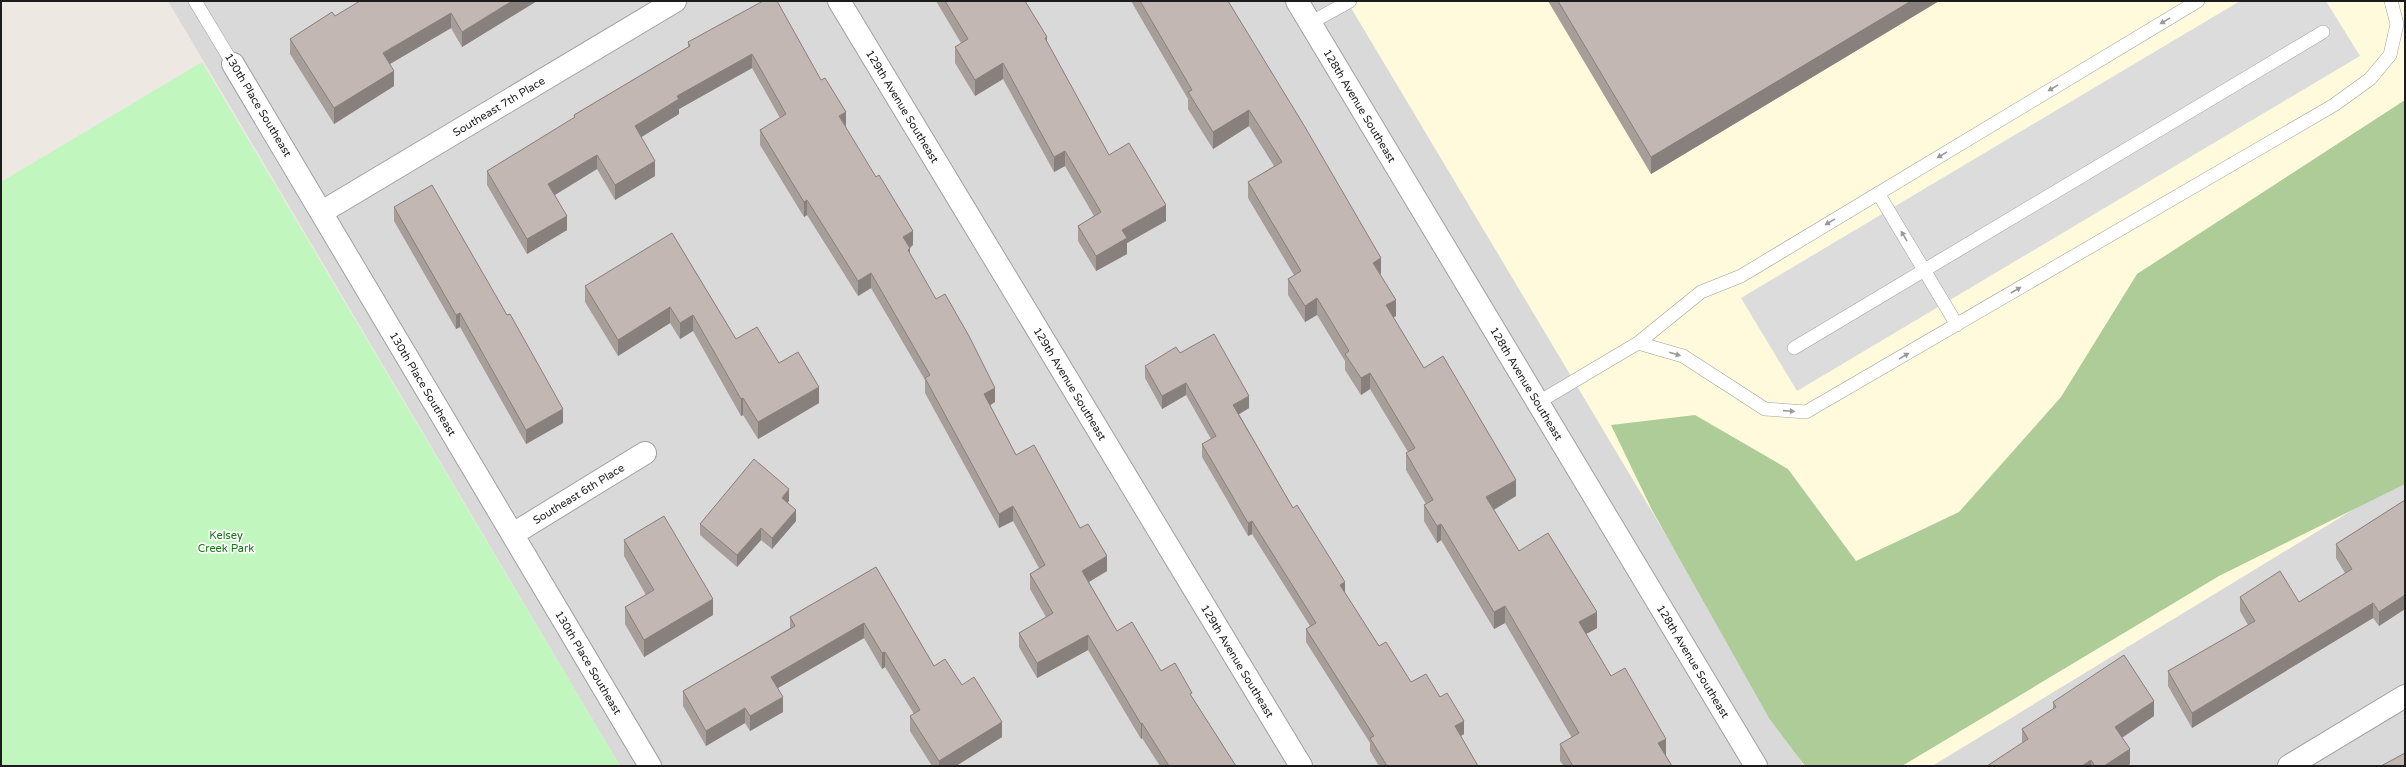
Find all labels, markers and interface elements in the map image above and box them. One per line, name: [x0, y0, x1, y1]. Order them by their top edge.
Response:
one-way arrow: [2160, 17, 2170, 25]
street label: 129th Avenue Southeast: [863, 47, 942, 165]
street label: 128th Avenue Southeast: [1321, 47, 1399, 165]
street label: 130th Place Southeast: [222, 51, 294, 159]
street label: Southeast 7th Place: [450, 74, 547, 139]
one-way arrow: [2048, 84, 2058, 92]
one-way arrow: [1937, 151, 1947, 159]
one-way arrow: [1825, 218, 1835, 226]
one-way arrow: [1900, 230, 1907, 242]
one-way arrow: [2010, 286, 2022, 293]
street label: 128th Avenue Southeast: [1488, 324, 1565, 442]
street label: 129th Avenue Southeast: [1031, 325, 1109, 443]
street label: 130th Place Southeast: [387, 329, 459, 438]
one-way arrow: [1669, 351, 1681, 357]
one-way arrow: [1898, 352, 1910, 359]
one-way arrow: [1783, 407, 1795, 414]
street label: Southeast 6th Place: [531, 461, 627, 527]
park label: Kelsey Creek Park: [198, 529, 254, 555]
street label: 129th Avenue Southeast: [1198, 602, 1277, 720]
street label: 128th Avenue Southeast: [1654, 602, 1732, 720]
street label: 130th Place Southeast: [553, 608, 624, 717]

